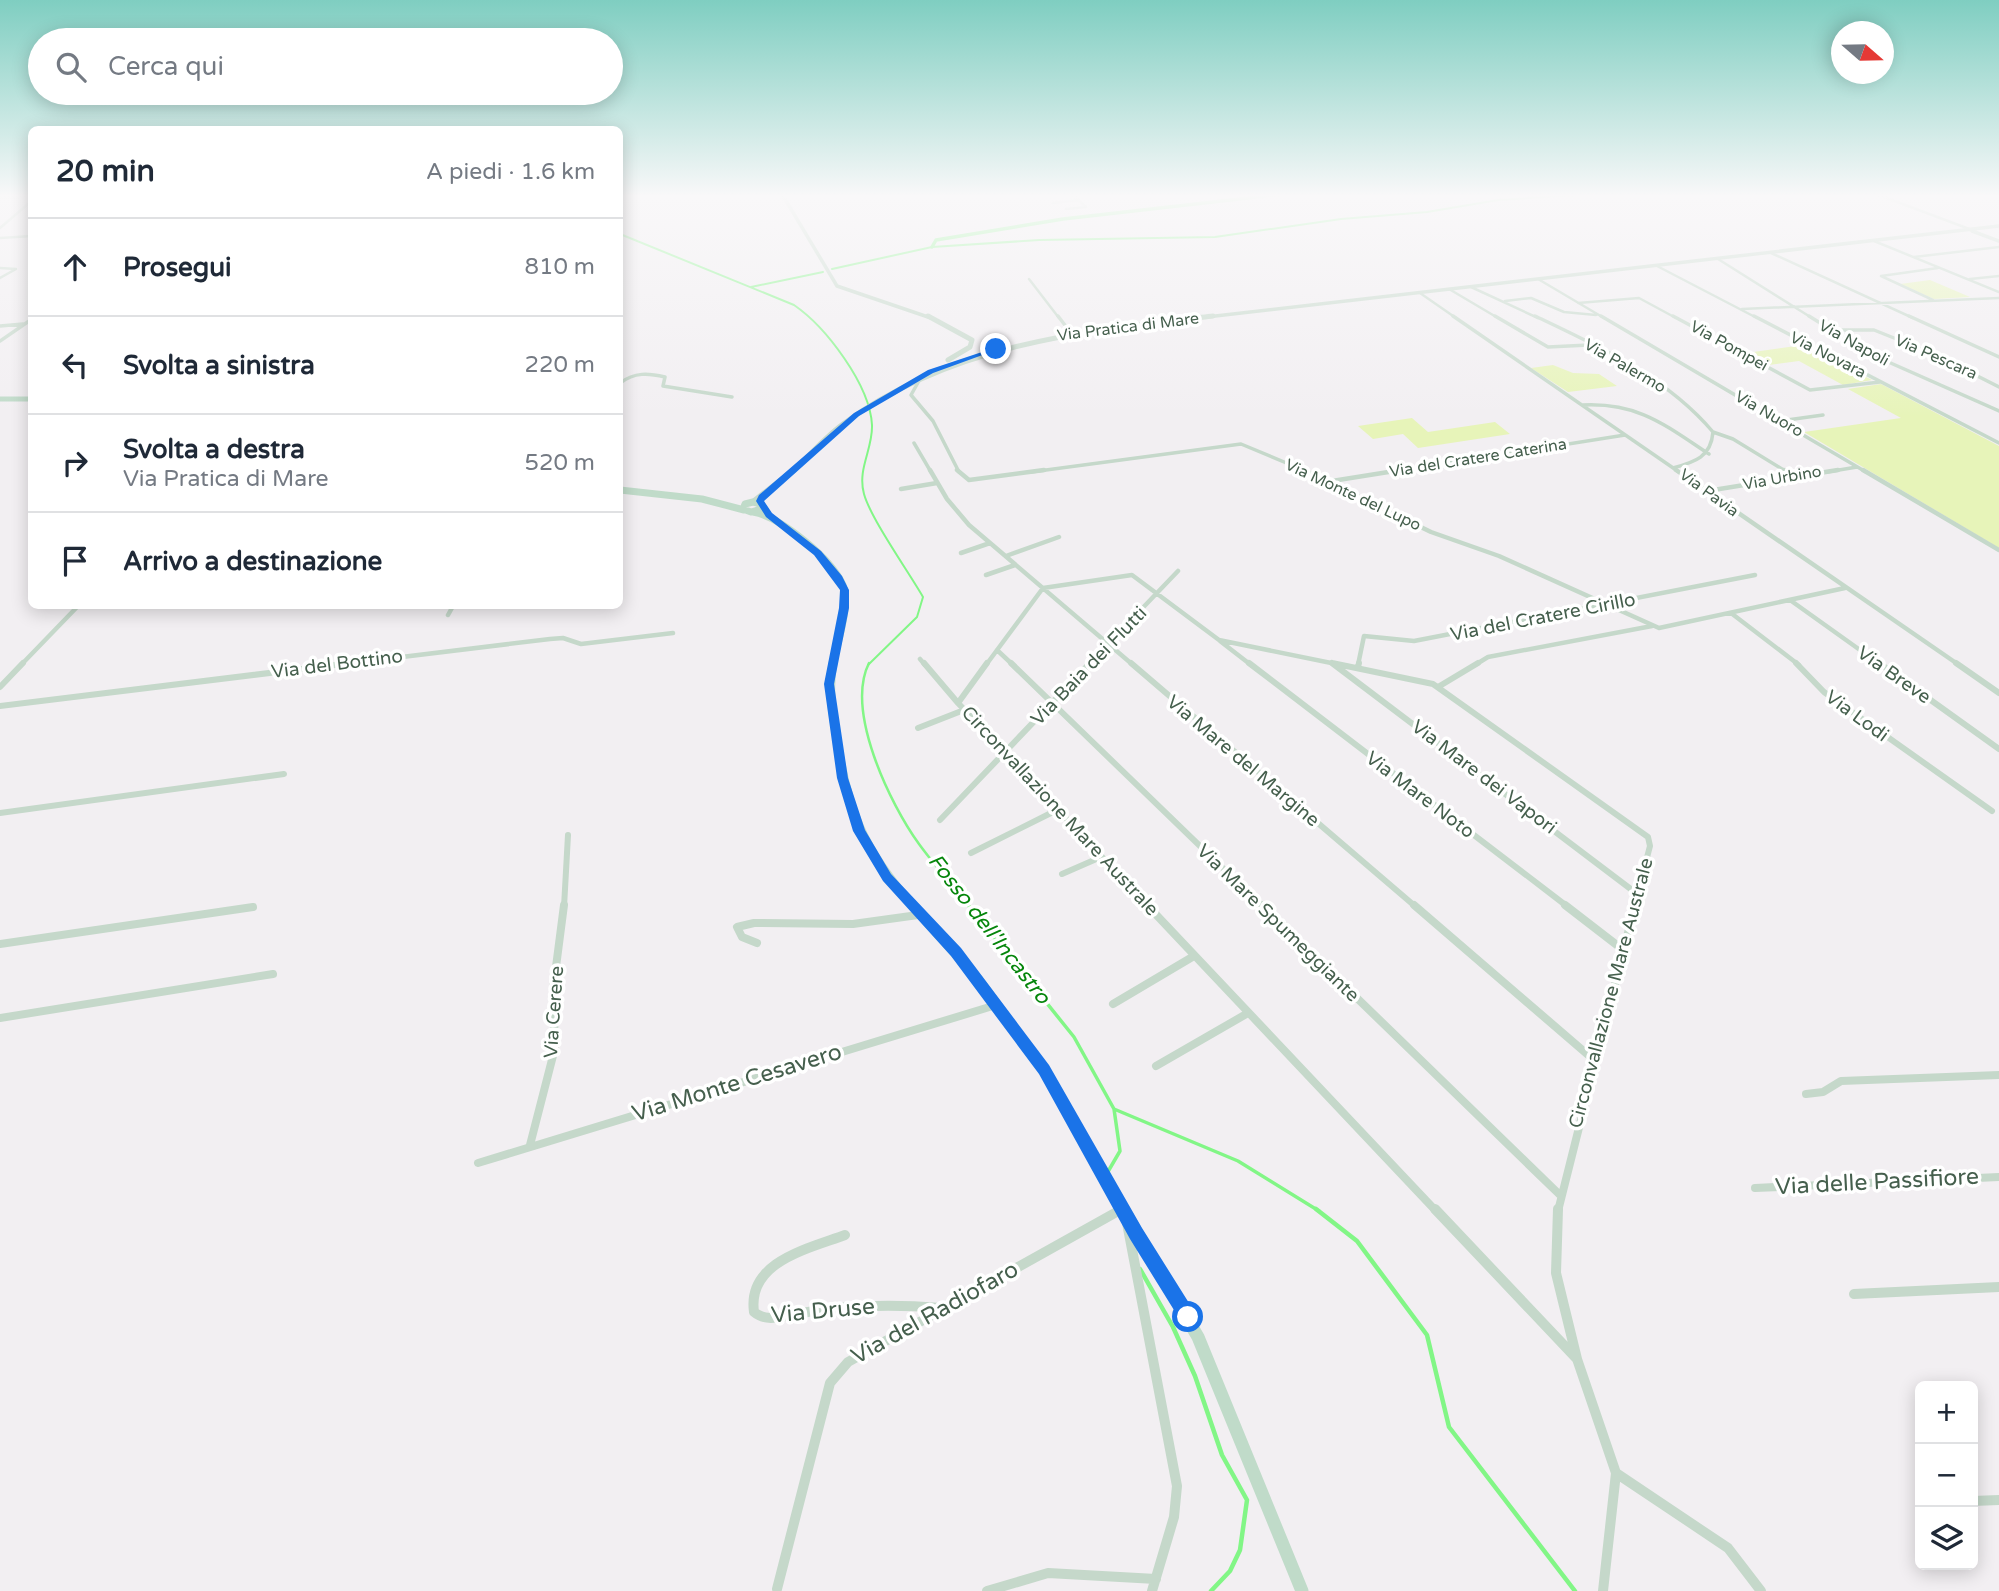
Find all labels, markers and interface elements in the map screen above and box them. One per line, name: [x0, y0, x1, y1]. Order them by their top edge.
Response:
north arrow: [1831, 21, 1894, 84]
search box: [28, 28, 623, 105]
icon: search: [52, 48, 90, 86]
text: Cerca qui: [108, 51, 224, 82]
text: 20 min: [56, 153, 155, 190]
text: A piedi · 1.6 km: [426, 158, 595, 186]
icon: ahead: [56, 248, 94, 286]
text: Prosegui: [123, 252, 232, 283]
text: 810 m: [525, 253, 595, 281]
street label: Via Pratica di Mare: [1056, 308, 1200, 346]
street label: Via Napoli: [1815, 315, 1893, 371]
street label: Via Pompei: [1686, 316, 1772, 376]
street label: Via Novara: [1787, 327, 1869, 383]
street label: Via Pescara: [1892, 330, 1980, 384]
route end: [980, 333, 1011, 364]
street label: Via Palermo: [1581, 335, 1669, 397]
icon: left: [56, 346, 94, 384]
text: Svolta a sinistra: [123, 350, 315, 381]
text: 220 m: [525, 351, 595, 379]
street label: Via Nuoro: [1731, 386, 1807, 442]
text: Svolta a destra: [123, 434, 305, 465]
street label: Via del Cratere Caterina: [1388, 434, 1568, 482]
icon: right: [56, 444, 94, 482]
text: 520 m: [525, 449, 595, 477]
street label: Via Monte del Lupo: [1282, 455, 1424, 535]
street label: Via Urbino: [1741, 461, 1823, 495]
text: Via Pratica di Mare: [123, 465, 329, 493]
street label: Via Pavia: [1675, 465, 1743, 521]
icon: arrive: [56, 542, 94, 580]
text: Arrivo a destinazione: [123, 546, 382, 577]
street label: Via del Cratere Cirillo: [1449, 588, 1637, 646]
street label: Via Baia dei Flutti: [1027, 602, 1151, 730]
street label: Via Breve: [1853, 642, 1935, 708]
street label: Via del Bottino: [270, 645, 404, 683]
street label: Via Lodi: [1821, 686, 1893, 746]
street label: Via Mare del Margine: [1162, 691, 1324, 831]
street label: Circonvallazione Mare Australe: [957, 702, 1163, 920]
street label: Via Mare dei Vapori: [1407, 715, 1561, 839]
street label: Via Mare Noto: [1361, 747, 1479, 843]
street label: Via Mare Spumeggiante: [1192, 840, 1364, 1006]
water label: Fosso dell'Incastro: [923, 849, 1056, 1010]
street label: Circonvallazione Mare Australe: [1564, 856, 1658, 1130]
street label: Via Cerere: [540, 965, 568, 1059]
street label: Via Monte Cesavero: [629, 1038, 845, 1128]
street label: Via delle Passifiore: [1774, 1163, 1980, 1201]
street label: Via del Radiofaro: [847, 1255, 1023, 1371]
street label: Via Druse: [770, 1293, 876, 1329]
route start: [1172, 1301, 1203, 1332]
map controls: [1915, 1381, 1978, 1570]
button: +: [1915, 1381, 1978, 1444]
button: −: [1915, 1444, 1978, 1507]
button: layers: [1915, 1507, 1978, 1570]

